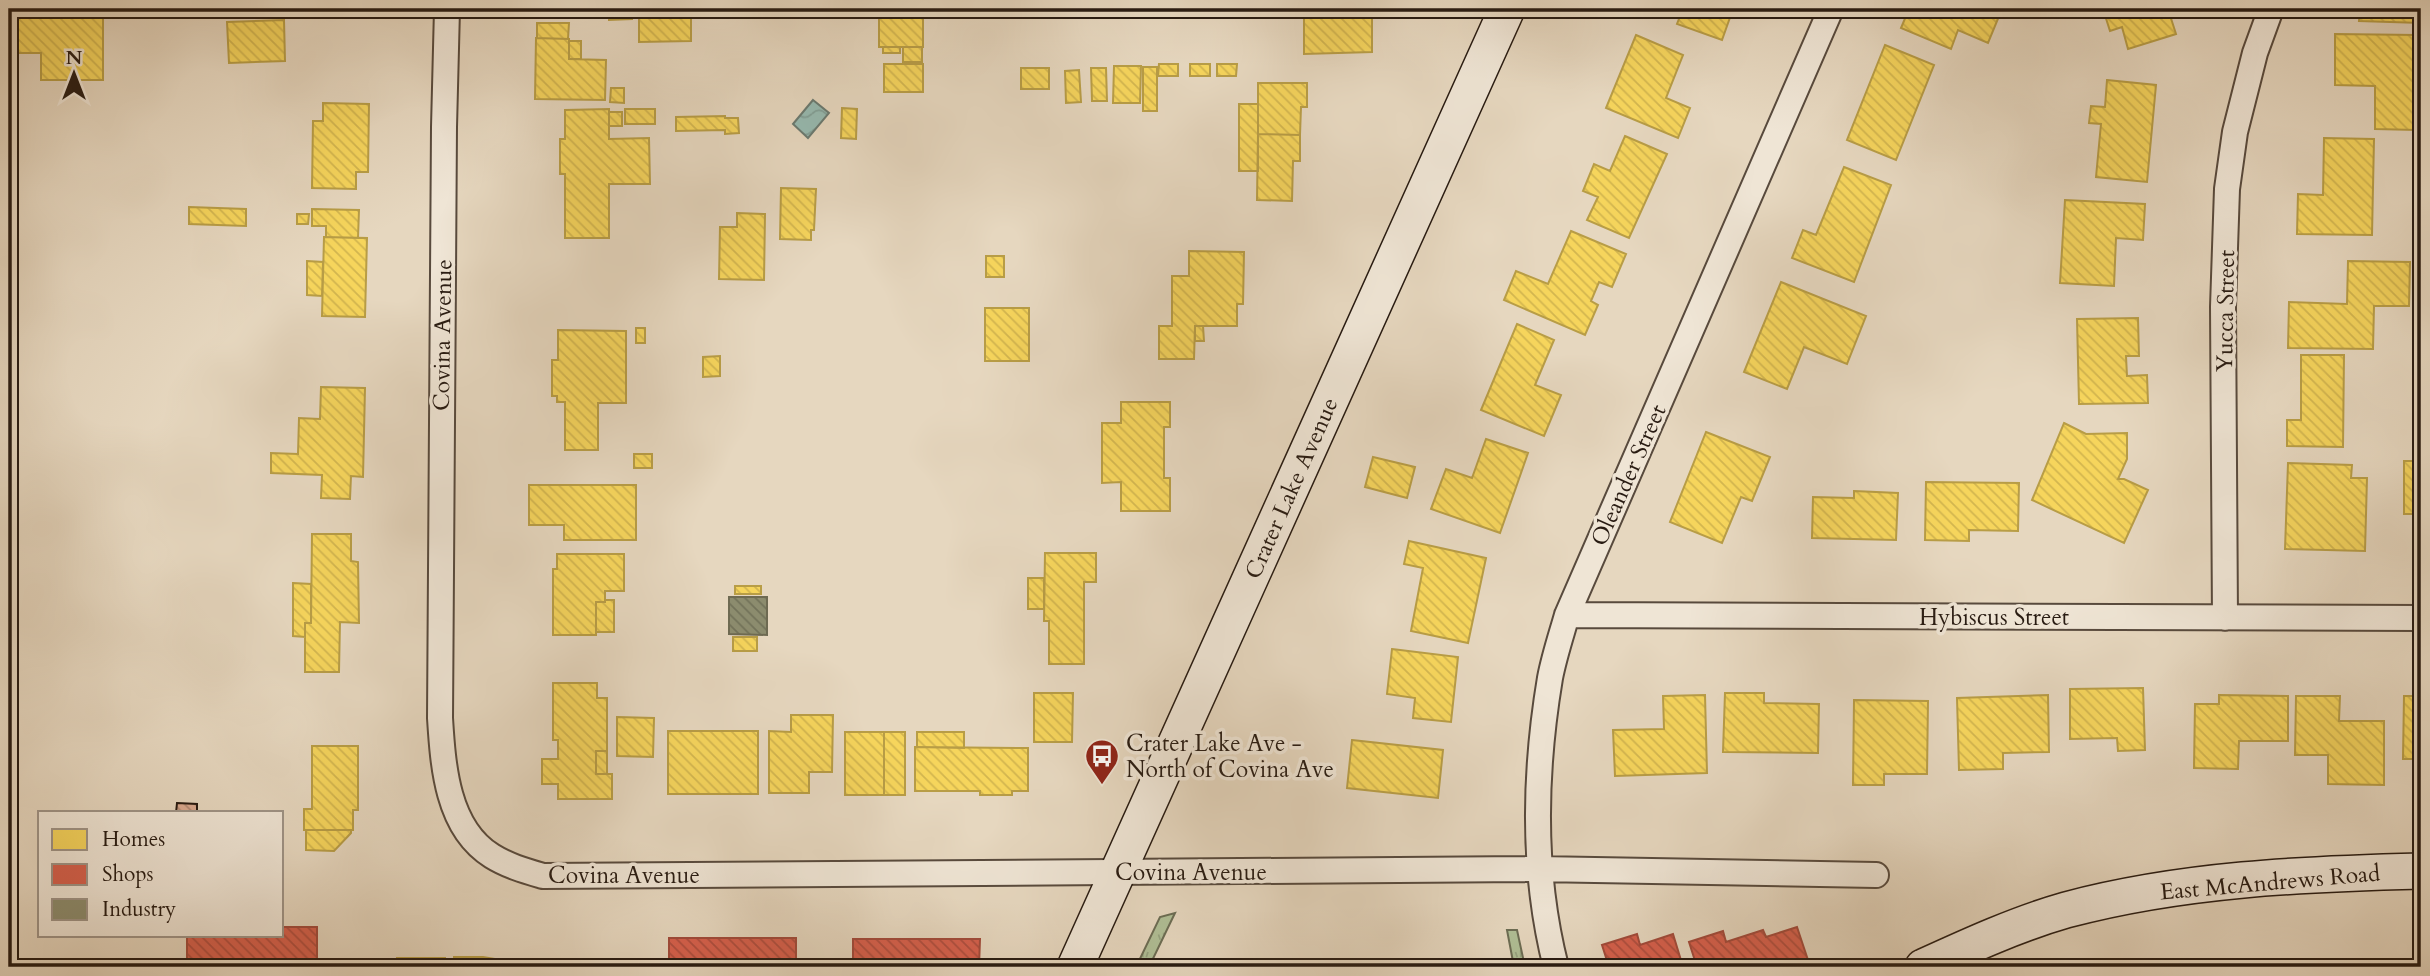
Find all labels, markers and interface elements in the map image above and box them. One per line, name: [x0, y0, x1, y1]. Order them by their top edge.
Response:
north arrow: [38, 38, 108, 108]
text: N: [66, 45, 83, 71]
street label: Yucca Street: [2209, 250, 2242, 372]
street label: Covina Avenue: [426, 259, 459, 411]
street label: Crater Lake Avenue: [1238, 393, 1345, 584]
street label: Oleander Street: [1583, 400, 1673, 551]
street label: Hybiscus Street: [1919, 602, 2069, 633]
place label: Crater Lake Ave - North of Covina Ave: [1126, 728, 1334, 785]
bus stop icon: Crater Lake Ave - North of Covina Ave: [1083, 737, 1121, 786]
legend: [38, 811, 284, 937]
text: Homes: [102, 825, 165, 854]
street label: Covina Avenue: [1115, 857, 1267, 888]
street label: East McAndrews Road: [2159, 857, 2382, 908]
text: Shops: [102, 860, 154, 889]
street label: Covina Avenue: [548, 860, 700, 891]
text: Industry: [102, 895, 176, 924]

